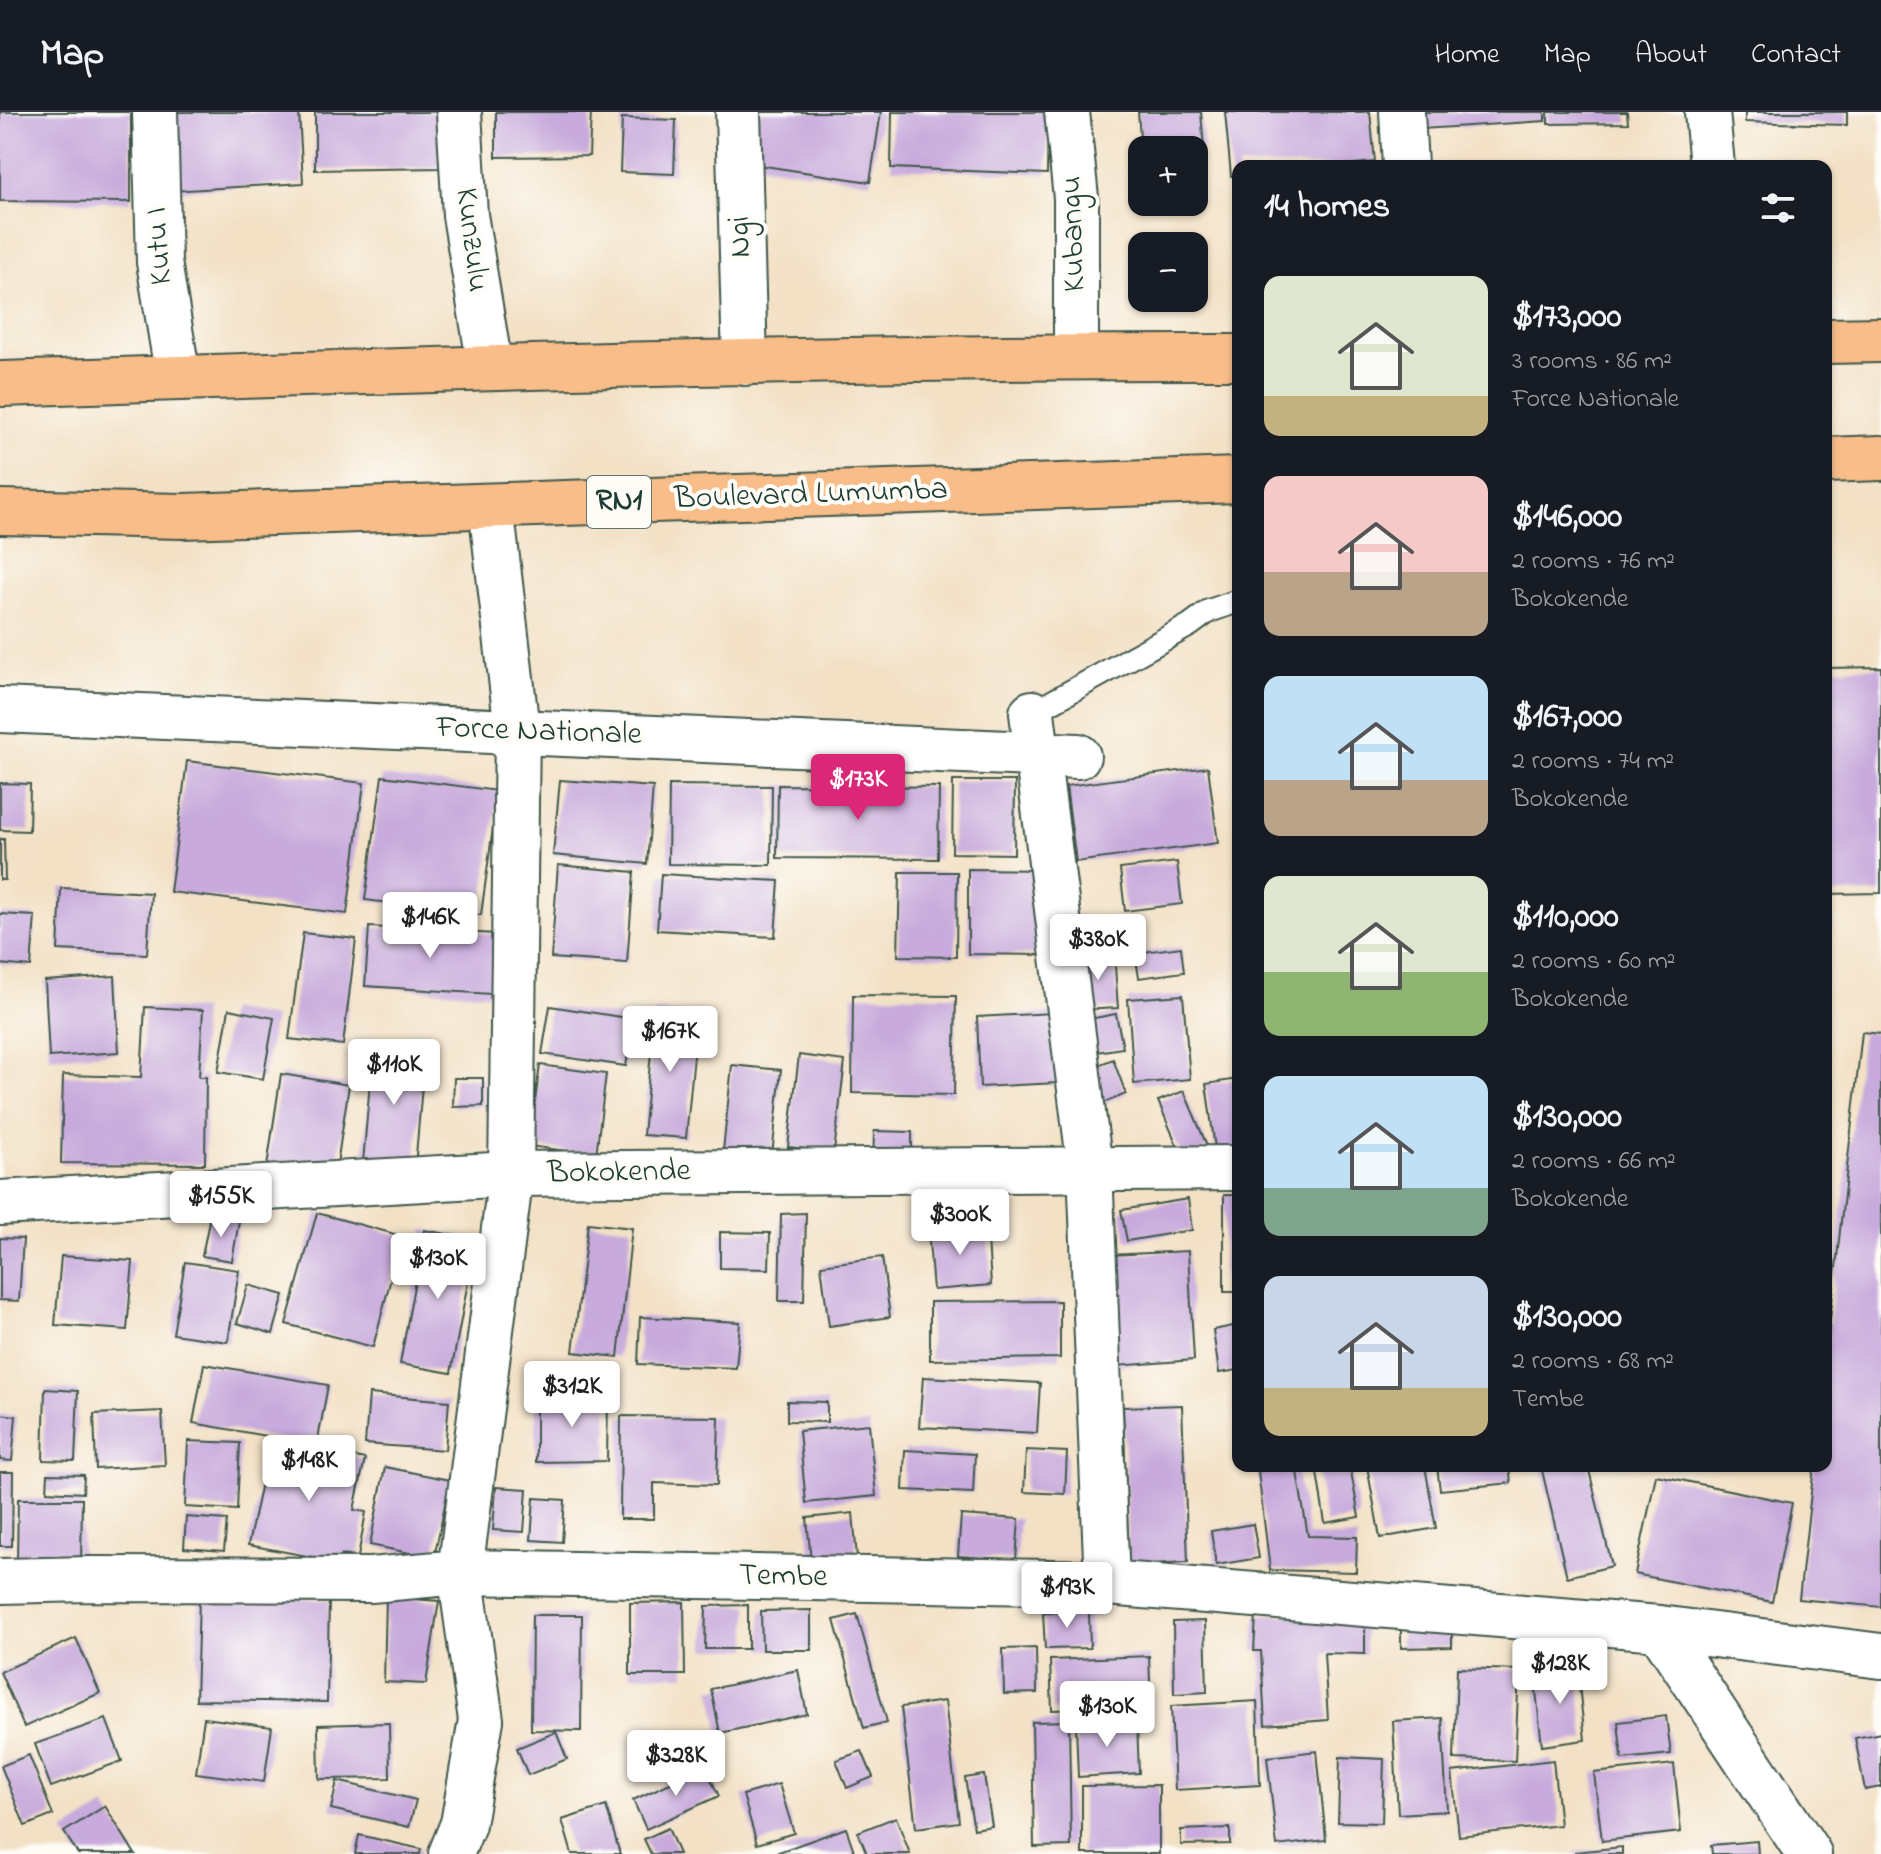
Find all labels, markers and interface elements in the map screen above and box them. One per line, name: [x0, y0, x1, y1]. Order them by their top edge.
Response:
text: Map: [40, 27, 104, 83]
text: Home: [1434, 35, 1500, 76]
text: Map: [1544, 35, 1591, 76]
text: About: [1635, 35, 1707, 76]
text: Contact: [1751, 35, 1841, 76]
map controls: [1128, 136, 1208, 312]
button: +: [1128, 136, 1208, 216]
street label: Kubangu: [1048, 175, 1100, 293]
text: 14 homes: [1264, 183, 1390, 233]
street label: Kunzulu: [441, 185, 501, 295]
icon: filters: [1756, 186, 1800, 230]
street label: Kutu I: [134, 205, 186, 287]
street label: Ngi: [717, 215, 765, 259]
button: −: [1128, 232, 1208, 312]
text: $173,000: [1512, 293, 1621, 343]
icon: home: [1328, 308, 1424, 404]
text: 3 rooms · 86 m²: [1512, 343, 1672, 381]
text: Force Nationale: [1512, 381, 1679, 419]
street label: Boulevard Lumumba: [672, 467, 949, 523]
road number: RN1: [587, 476, 651, 528]
text: $146,000: [1512, 493, 1622, 543]
icon: home: [1328, 508, 1424, 604]
text: 2 rooms · 76 m²: [1512, 543, 1675, 581]
text: Bokokende: [1512, 581, 1628, 619]
text: $167,000: [1512, 693, 1622, 743]
street label: Force Nationale: [434, 705, 643, 759]
icon: home: [1328, 708, 1424, 804]
text: 2 rooms · 74 m²: [1512, 743, 1674, 781]
pin: $173K: [802, 754, 914, 822]
text: $173K: [829, 761, 887, 799]
text: Bokokende: [1512, 781, 1628, 819]
pin: $146K: [374, 892, 486, 960]
text: $110,000: [1512, 893, 1619, 943]
text: $146K: [401, 899, 459, 937]
icon: home: [1328, 908, 1424, 1004]
pin: $380K: [1042, 914, 1154, 982]
text: $380K: [1068, 921, 1128, 959]
text: 2 rooms · 60 m²: [1512, 943, 1676, 981]
text: Bokokende: [1512, 981, 1628, 1019]
pin: $167K: [614, 1006, 726, 1074]
text: $167K: [641, 1013, 699, 1051]
pin: $110K: [338, 1039, 450, 1107]
text: $110K: [366, 1046, 422, 1084]
text: $130,000: [1512, 1093, 1622, 1143]
icon: home: [1328, 1108, 1424, 1204]
text: 2 rooms · 66 m²: [1512, 1143, 1676, 1181]
street label: Bokokende: [546, 1148, 692, 1198]
pin: $155K: [165, 1171, 277, 1239]
text: $155K: [188, 1178, 254, 1216]
text: Bokokende: [1512, 1181, 1628, 1219]
pin: $300K: [904, 1189, 1016, 1257]
text: $300K: [929, 1196, 991, 1234]
pin: $130K: [382, 1233, 494, 1301]
text: $130K: [409, 1240, 467, 1278]
text: $130,000: [1512, 1293, 1622, 1343]
icon: home: [1328, 1308, 1424, 1404]
text: 2 rooms · 68 m²: [1512, 1343, 1674, 1381]
pin: $312K: [516, 1361, 628, 1429]
text: $312K: [542, 1368, 602, 1406]
text: Tembe: [1512, 1381, 1584, 1419]
pin: $148K: [253, 1435, 365, 1503]
text: $148K: [280, 1442, 338, 1480]
street label: Tembe: [738, 1553, 828, 1601]
pin: $193K: [1011, 1562, 1123, 1630]
text: $193K: [1039, 1569, 1095, 1607]
pin: $128K: [1504, 1638, 1616, 1706]
text: $128K: [1530, 1645, 1590, 1683]
pin: $130K: [1051, 1681, 1163, 1749]
text: $130K: [1078, 1688, 1136, 1726]
pin: $328K: [620, 1730, 732, 1798]
text: $328K: [645, 1737, 707, 1775]

